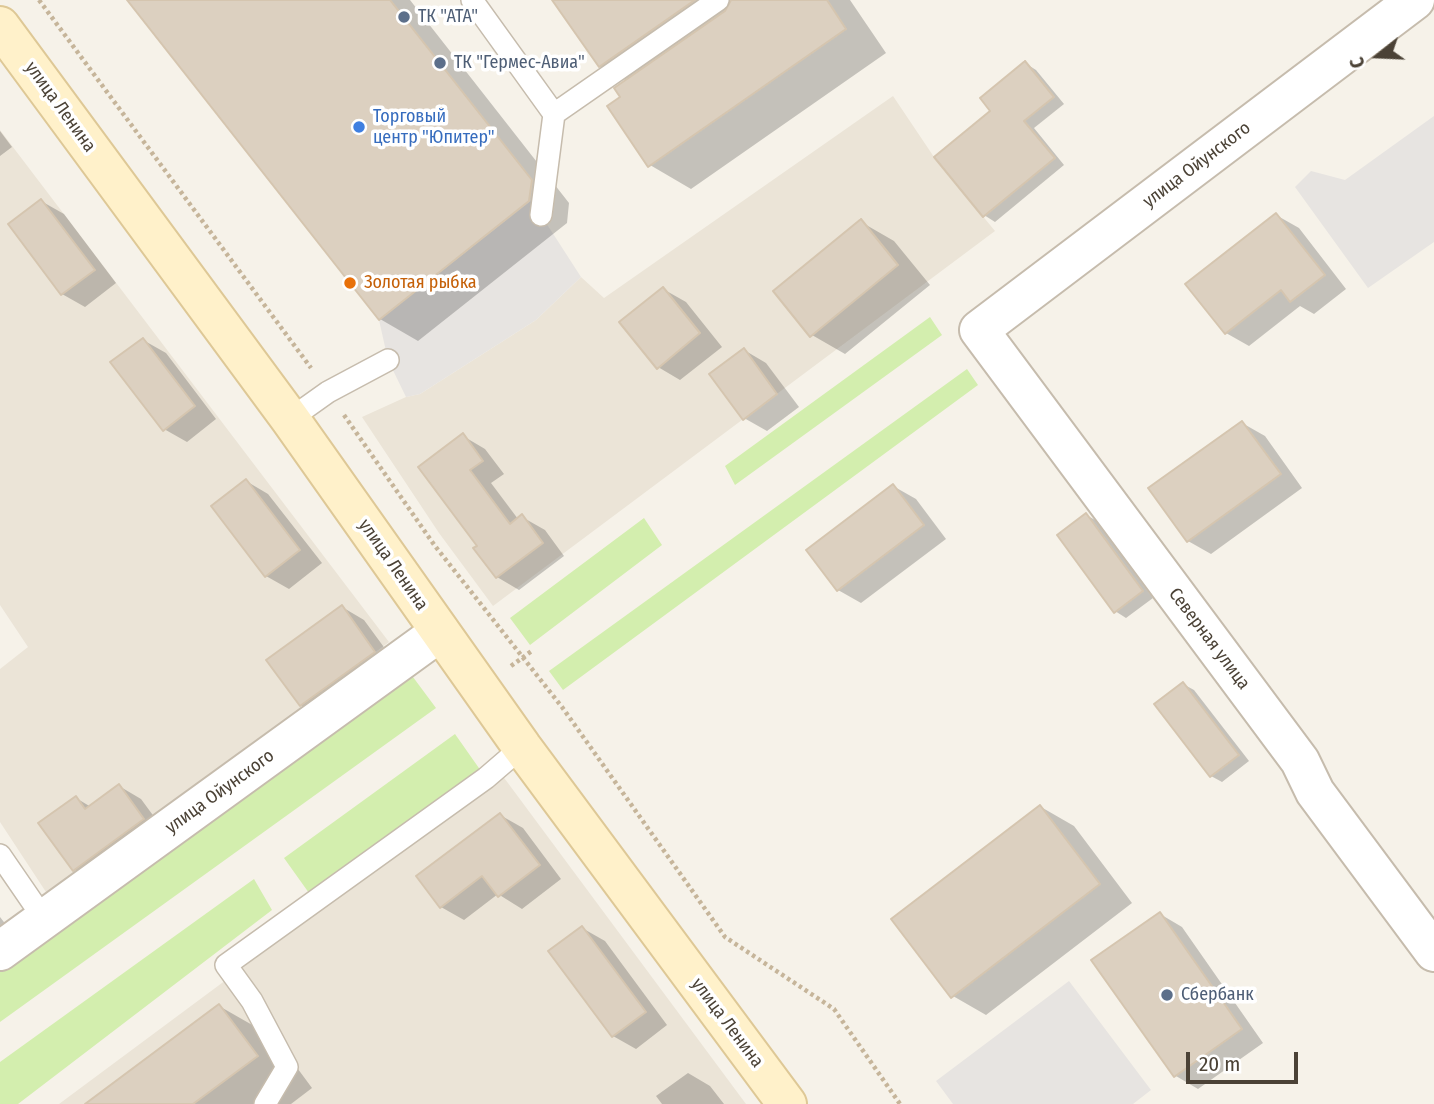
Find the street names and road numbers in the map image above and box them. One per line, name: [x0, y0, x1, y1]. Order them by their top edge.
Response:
street label: улица Ленина: [20, 58, 100, 156]
street label: улица Ойунского: [1139, 117, 1255, 213]
street label: улица Ленина: [354, 515, 432, 615]
street label: Северная улица: [1164, 584, 1254, 694]
street label: улица Ойунского: [161, 745, 279, 839]
street label: улица Ленина: [686, 974, 768, 1072]

